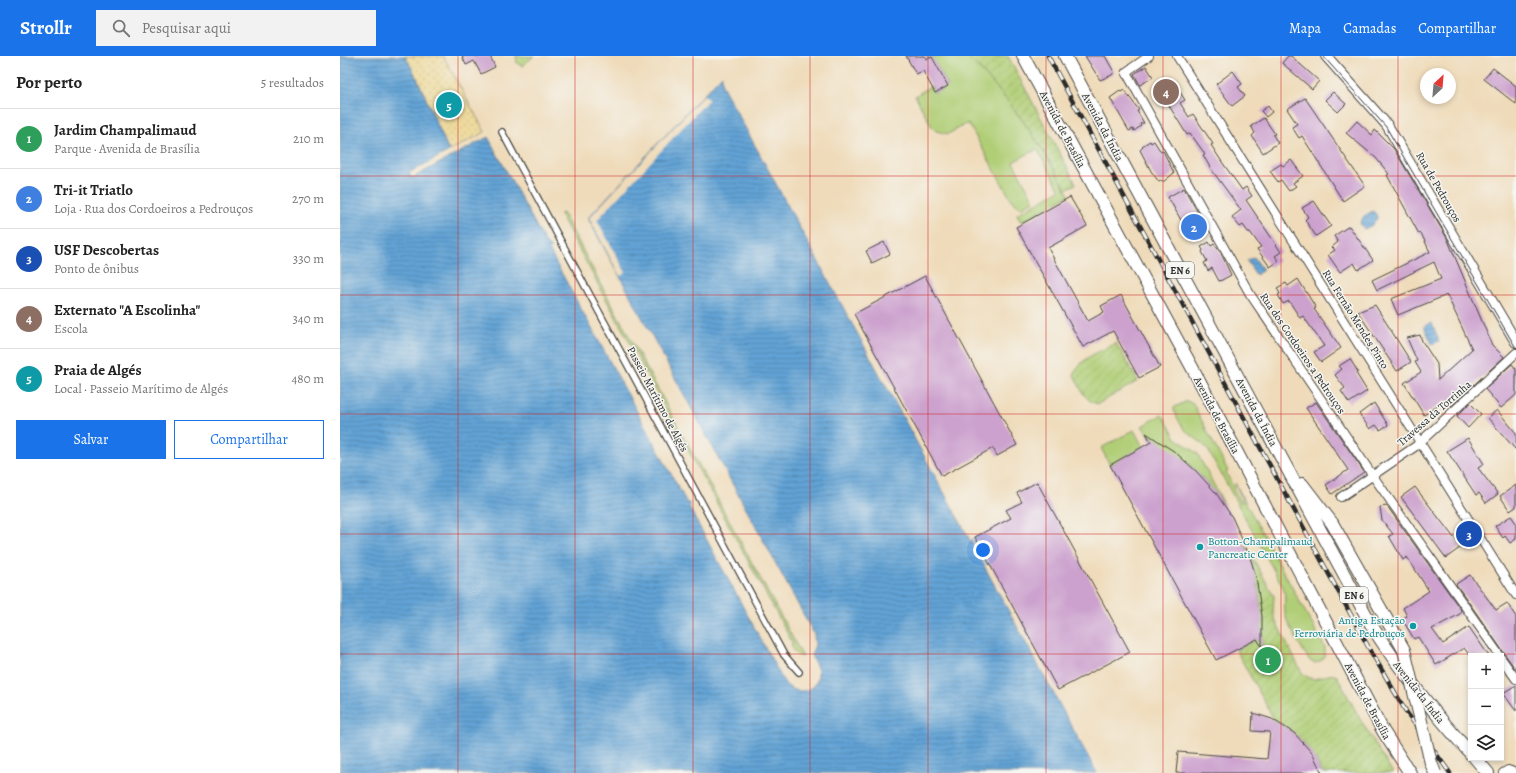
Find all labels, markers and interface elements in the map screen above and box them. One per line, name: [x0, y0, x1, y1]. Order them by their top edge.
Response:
search box: [96, 10, 376, 46]
text: Strollr: [20, 15, 72, 41]
icon: search: [110, 17, 132, 39]
text: Pesquisar aqui: [142, 18, 231, 38]
text: Mapa: [1289, 19, 1321, 38]
text: Camadas: [1343, 19, 1396, 38]
text: Compartilhar: [1418, 19, 1496, 38]
north arrow: [1420, 68, 1456, 104]
text: Por perto: [16, 71, 82, 94]
text: 5 resultados: [261, 74, 324, 91]
pin: 4: [1153, 77, 1179, 107]
street label: Avenida de Brasília: [1035, 87, 1090, 171]
pin: 5: [436, 90, 462, 120]
street label: Avenida da Índia: [1078, 90, 1127, 165]
text: Jardim Champalimaud: [54, 120, 197, 140]
text: 1: [27, 130, 31, 147]
text: 210 m: [293, 130, 324, 147]
text: Parque · Avenida de Brasília: [54, 140, 200, 157]
street label: Rua de Pedrouços: [1412, 149, 1465, 225]
text: Tri-it Triatlo: [54, 180, 133, 200]
text: 2: [26, 190, 32, 207]
text: 270 m: [292, 190, 324, 207]
text: Loja · Rua dos Cordoeiros a Pedrouços: [54, 200, 253, 217]
pin: 2: [1181, 212, 1207, 242]
text: USF Descobertas: [54, 240, 159, 260]
text: 3: [26, 250, 32, 267]
text: 330 m: [293, 250, 324, 267]
text: Ponto de ônibus: [54, 260, 139, 277]
road number: EN 6: [1166, 262, 1194, 278]
street label: Rua Fernão Mendes Pinto: [1319, 267, 1393, 372]
street label: Rua dos Cordoeiros a Pedrouços: [1256, 290, 1349, 417]
text: Externato "A Escolinha": [54, 300, 200, 320]
text: 4: [26, 310, 32, 327]
text: 340 m: [292, 310, 324, 327]
text: Escola: [54, 320, 88, 337]
street label: Passeio Marítimo de Algés: [623, 344, 692, 455]
text: Praia de Algés: [54, 360, 142, 380]
text: 5: [26, 370, 32, 387]
text: 480 m: [291, 370, 324, 387]
street label: Avenida de Brasília: [1189, 373, 1244, 457]
street label: Avenida da Índia: [1232, 375, 1281, 450]
street label: Travessa da Torrinha: [1394, 377, 1475, 450]
text: Local · Passeio Marítimo de Algés: [54, 380, 228, 397]
button: Salvar: [16, 420, 166, 459]
button: Compartilhar: [174, 420, 324, 459]
pin: 3: [1456, 519, 1482, 549]
place label: Botton-Champalimaud Pancreatic Center: [1208, 534, 1313, 562]
your location: [973, 540, 993, 560]
marker: Botton-Champalimaud Pancreatic Center: [1195, 542, 1205, 552]
road number: EN 6: [1340, 587, 1368, 603]
place label: Antiga Estação Ferroviária de Pedrouços: [1294, 613, 1406, 641]
marker: Antiga Estação Ferroviária de Pedrouços: [1408, 621, 1418, 631]
pin: 1: [1255, 645, 1281, 675]
map controls: [1468, 653, 1504, 761]
button: +: [1468, 653, 1504, 689]
street label: Avenida da Índia: [1389, 657, 1448, 727]
street label: Avenida de Brasília: [1340, 659, 1395, 743]
button: −: [1468, 689, 1504, 725]
button: layers: [1468, 725, 1504, 761]

